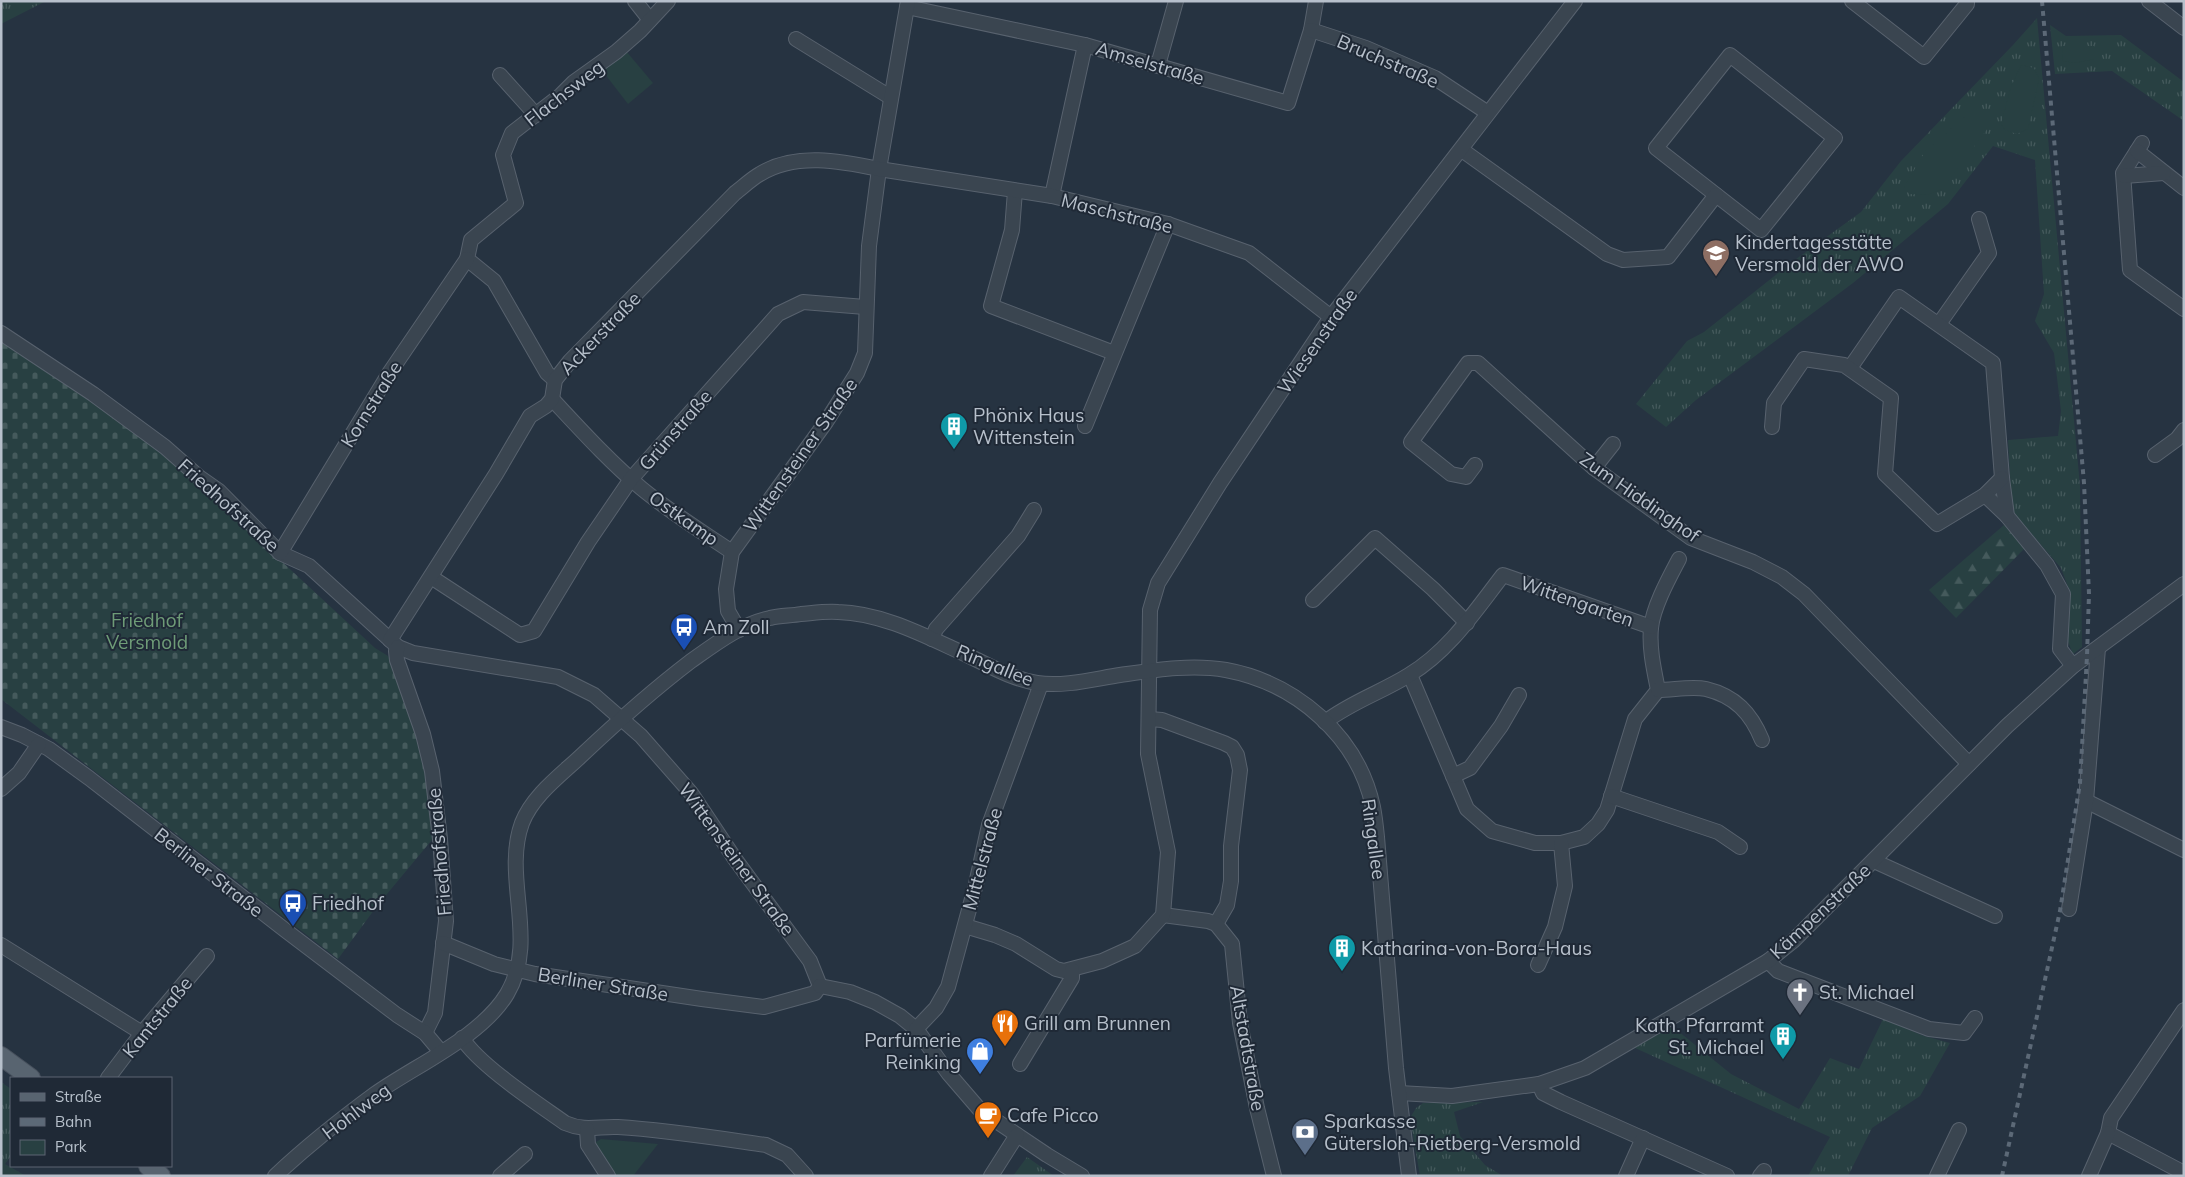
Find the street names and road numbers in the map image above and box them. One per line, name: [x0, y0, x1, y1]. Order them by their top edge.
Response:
street label: Bruchstraße: [1334, 29, 1442, 93]
street label: Amselstraße: [1093, 36, 1207, 90]
street label: Flachsweg: [519, 54, 609, 132]
street label: Maschstraße: [1059, 188, 1175, 238]
street label: Wiesenstraße: [1272, 284, 1362, 398]
street label: Ackerstraße: [554, 286, 646, 380]
street label: Kornstraße: [335, 356, 407, 452]
street label: Wittensteiner Straße: [738, 373, 862, 537]
street label: Grünstraße: [633, 385, 717, 475]
street label: Zum Hiddinghof: [1575, 447, 1705, 548]
street label: Friedhofstraße: [173, 453, 285, 557]
street label: Ostkamp: [644, 485, 724, 551]
street label: Wittengarten: [1517, 570, 1637, 632]
street label: Ringallee: [953, 639, 1037, 691]
street label: Wittensteiner Straße: [673, 778, 801, 940]
street label: Friedhofstraße: [421, 787, 457, 917]
street label: Ringallee: [1356, 797, 1392, 881]
street label: Mittelstraße: [957, 805, 1007, 913]
street label: Berliner Straße: [150, 822, 268, 922]
street label: Kämpenstraße: [1764, 858, 1876, 964]
street label: Berliner Straße: [536, 962, 670, 1006]
street label: Kantstraße: [117, 971, 197, 1063]
street label: Altstadtstraße: [1225, 983, 1271, 1113]
street label: Hohlweg: [317, 1078, 395, 1144]

